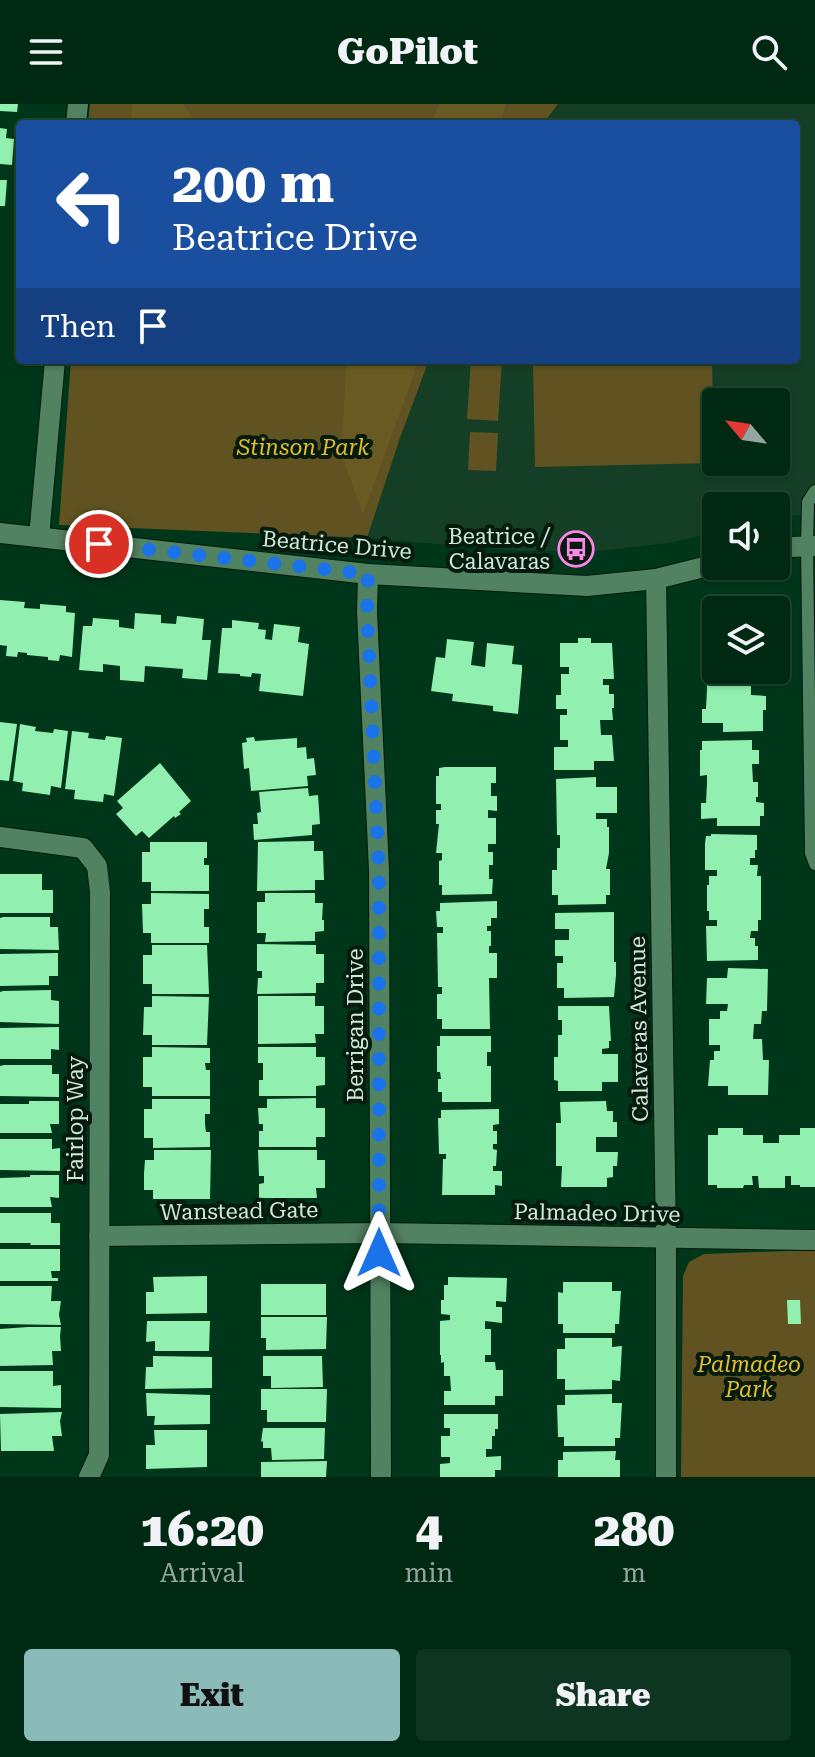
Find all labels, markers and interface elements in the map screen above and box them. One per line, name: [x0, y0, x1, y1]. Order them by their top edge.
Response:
icon: menu: [24, 30, 68, 74]
icon: search: [747, 30, 791, 74]
text: GoPilot: [337, 31, 478, 73]
text: 200 m: [172, 150, 334, 216]
icon: left: [40, 152, 144, 256]
text: Beatrice Drive: [172, 217, 418, 259]
icon: arrive: [131, 304, 175, 348]
text: Then: [40, 309, 115, 344]
north arrow: [702, 388, 790, 476]
map controls: [702, 388, 790, 684]
park label: Stinson Park: [236, 435, 369, 460]
button: sound: [702, 492, 790, 580]
pin: [65, 510, 133, 578]
icon: arrive: [77, 522, 121, 566]
place label: Beatrice / Calavaras: [448, 524, 551, 574]
street label: Beatrice Drive: [261, 526, 413, 564]
bus stop icon: Beatrice / Calavaras: [557, 530, 595, 568]
button: layers: [702, 596, 790, 684]
street label: Calaveras Avenue: [625, 936, 653, 1122]
street label: Berrigan Drive: [343, 948, 368, 1102]
street label: Fairlop Way: [63, 1056, 88, 1182]
street label: Wanstead Gate: [160, 1197, 318, 1225]
street label: Palmadeo Drive: [513, 1199, 681, 1227]
position arrow: [337, 1211, 421, 1295]
park label: Palmadeo Park: [696, 1352, 801, 1402]
text: 16:20: [141, 1502, 264, 1558]
text: 4: [415, 1502, 442, 1558]
text: 280: [594, 1502, 674, 1558]
text: Arrival: [160, 1558, 245, 1588]
text: min: [405, 1558, 453, 1588]
text: m: [622, 1558, 646, 1588]
button: Exit: [24, 1649, 400, 1741]
button: Share: [416, 1649, 791, 1741]

